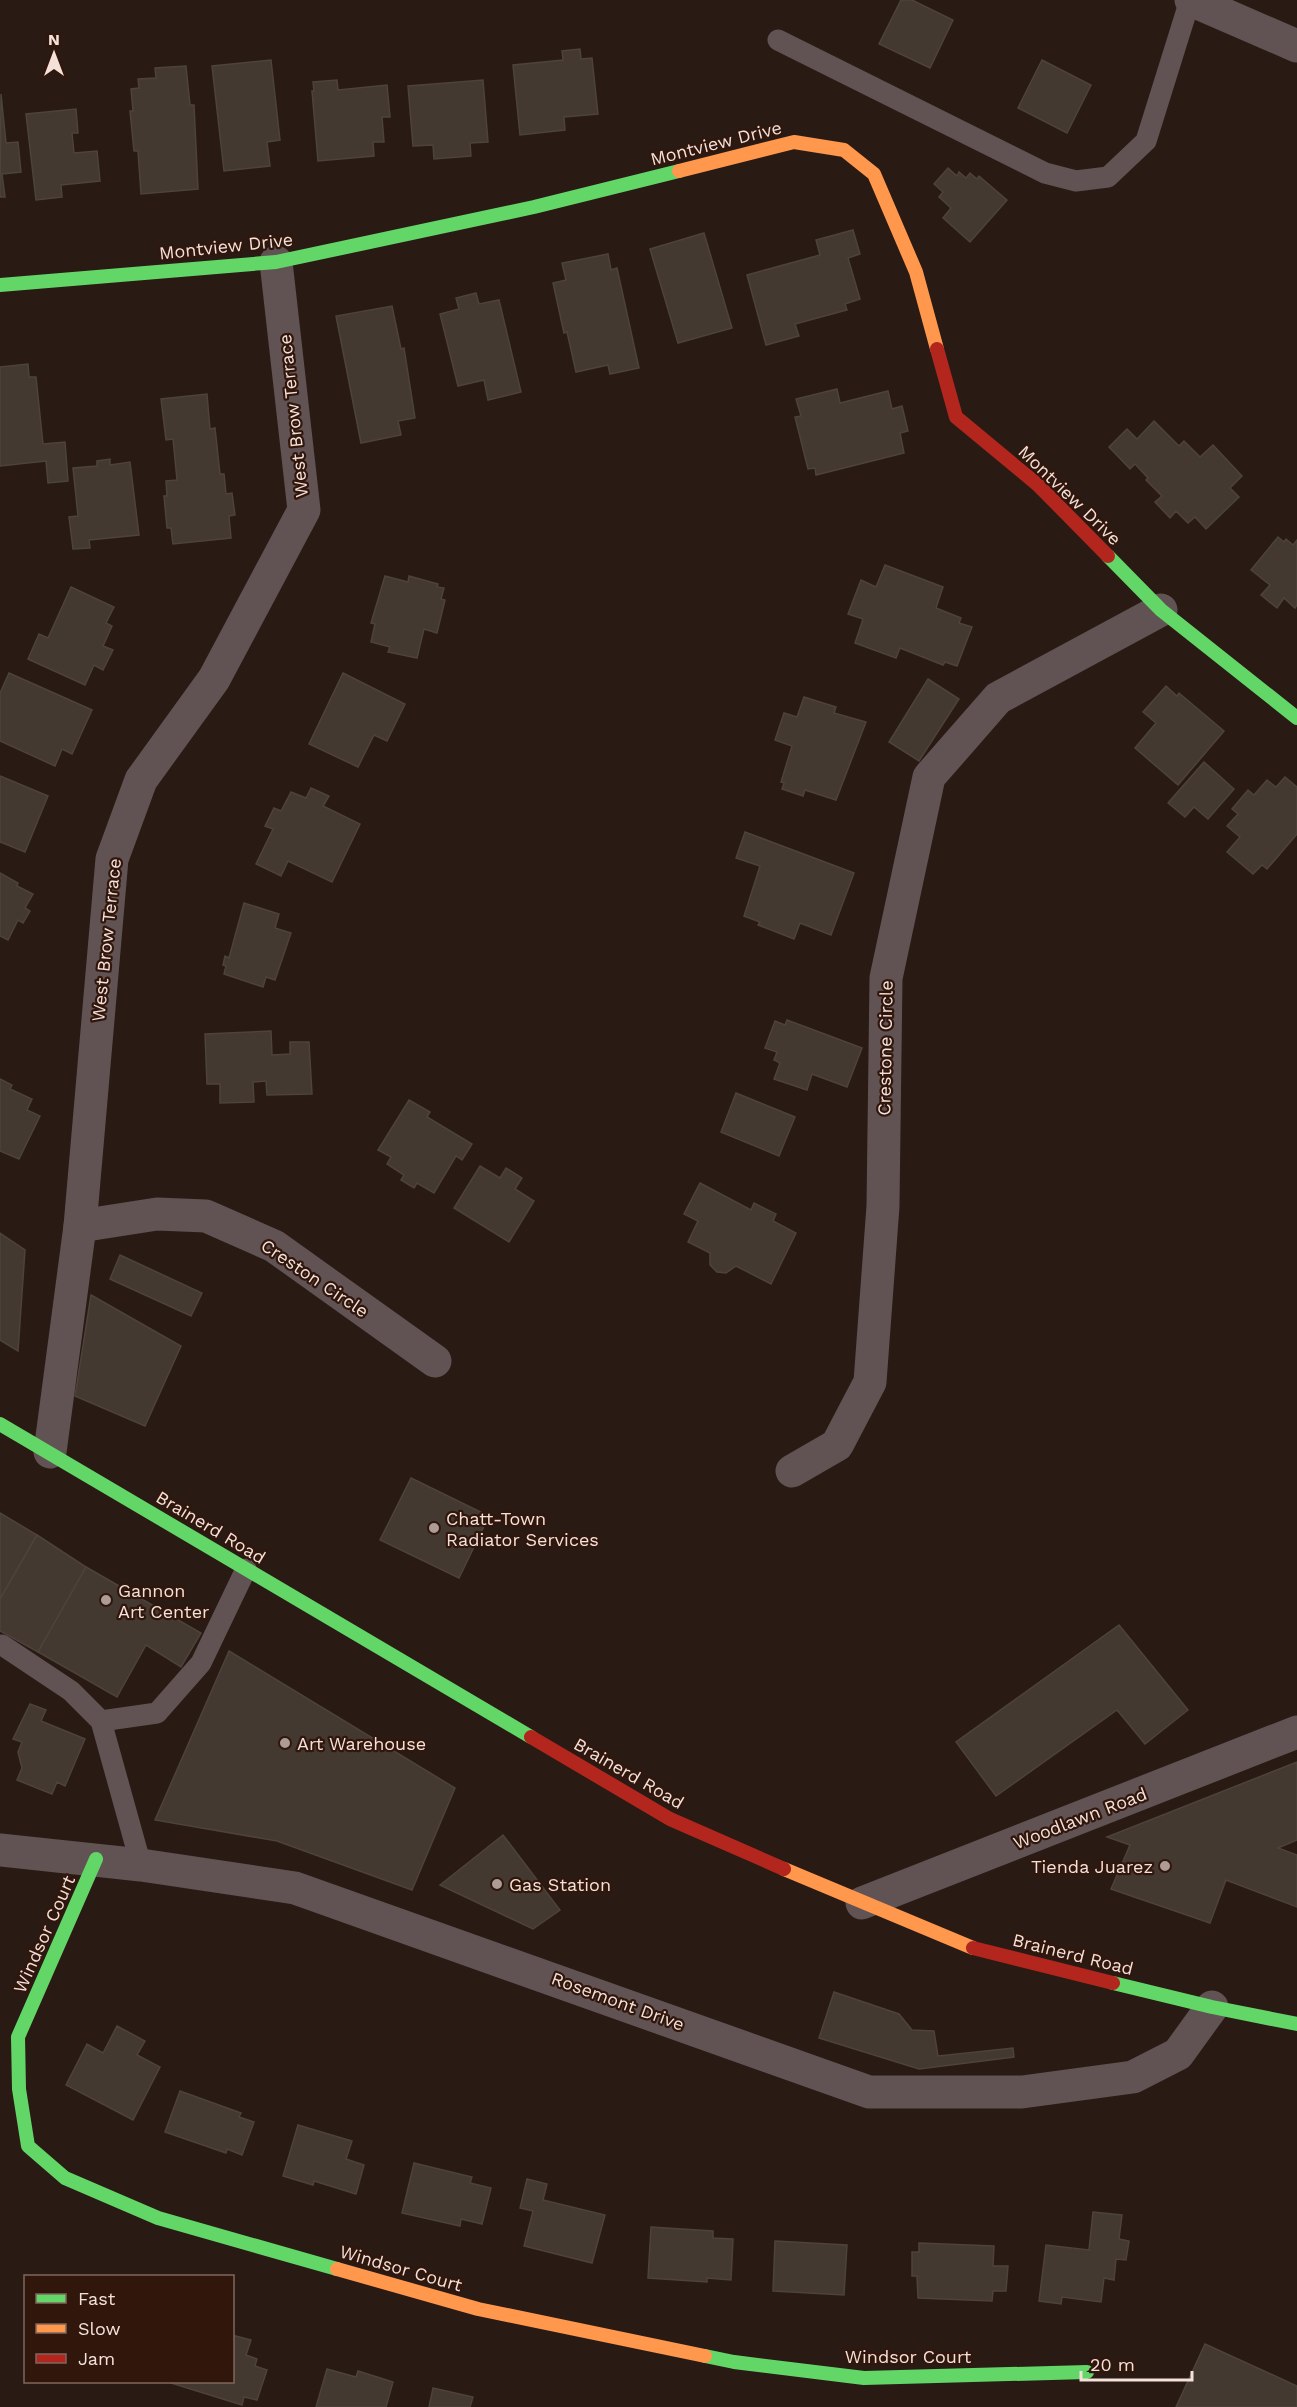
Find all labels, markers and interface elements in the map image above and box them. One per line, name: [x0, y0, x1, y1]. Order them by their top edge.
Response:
north arrow: [24, 24, 84, 84]
text: N: [48, 30, 60, 49]
street label: Montview Drive: [648, 117, 784, 169]
street label: Montview Drive: [158, 229, 294, 263]
street label: West Brow Terrace: [274, 333, 312, 499]
street label: Montview Drive: [1014, 441, 1126, 549]
street label: West Brow Terrace: [87, 857, 125, 1023]
street label: Crestone Circle: [873, 980, 897, 1116]
street label: Creston Circle: [257, 1234, 373, 1322]
street label: Brainerd Road: [153, 1486, 269, 1568]
place label: Chatt-Town Radiator Services: [446, 1508, 599, 1550]
marker: Chatt-Town Radiator Services: [427, 1521, 441, 1535]
place label: Gannon Art Center: [118, 1580, 209, 1622]
marker: Gannon Art Center: [99, 1593, 113, 1607]
place label: Art Warehouse: [297, 1733, 426, 1754]
street label: Brainerd Road: [570, 1733, 688, 1813]
marker: Art Warehouse: [278, 1736, 292, 1750]
street label: Woodlawn Road: [1010, 1783, 1150, 1853]
place label: Tienda Juarez: [1031, 1856, 1153, 1877]
marker: Tienda Juarez: [1158, 1859, 1172, 1873]
street label: Windsor Court: [9, 1872, 79, 1996]
place label: Gas Station: [509, 1874, 611, 1895]
marker: Gas Station: [490, 1877, 504, 1891]
street label: Brainerd Road: [1010, 1929, 1136, 1979]
street label: Rosemont Drive: [549, 1967, 687, 2035]
street label: Windsor Court: [337, 2240, 465, 2296]
legend: [24, 2275, 234, 2383]
text: Fast: [78, 2288, 116, 2309]
text: Slow: [78, 2318, 121, 2339]
scale bar: [1081, 2344, 1192, 2382]
street label: Windsor Court: [845, 2346, 972, 2367]
text: Jam: [78, 2348, 115, 2369]
text: 20 m: [1090, 2354, 1135, 2375]

